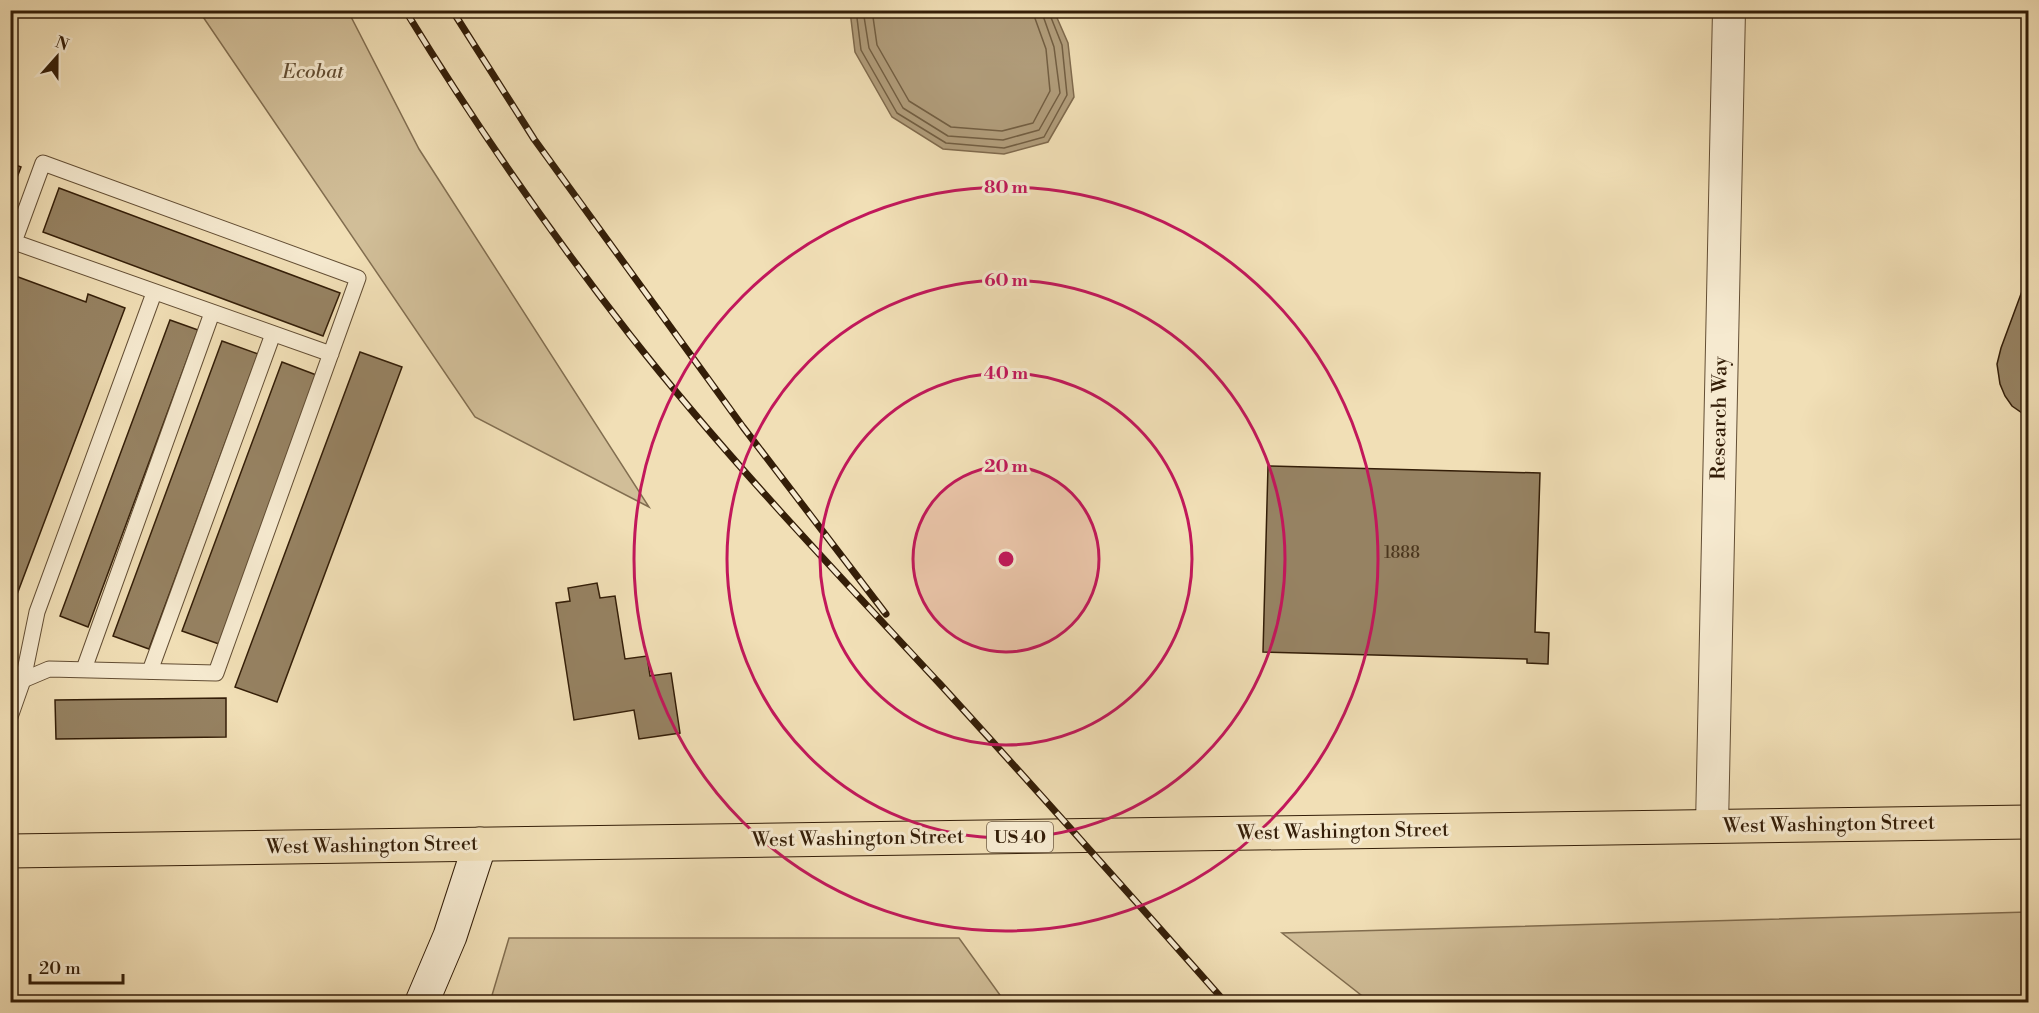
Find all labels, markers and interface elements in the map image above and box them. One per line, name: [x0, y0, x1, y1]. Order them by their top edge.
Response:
north arrow: [27, 27, 87, 87]
text: N: [53, 32, 72, 56]
park label: Ecobat: [281, 60, 344, 85]
text: 80 m: [984, 176, 1029, 199]
text: 60 m: [984, 269, 1028, 292]
street label: Research Way: [1706, 356, 1734, 480]
text: 40 m: [984, 362, 1029, 385]
text: 20 m: [984, 455, 1028, 478]
house number: 1888: [1384, 543, 1420, 563]
centre of rings: [996, 549, 1016, 569]
street label: West Washington Street: [1722, 811, 1935, 839]
street label: West Washington Street: [1236, 818, 1449, 846]
road number: US 40: [987, 822, 1053, 852]
street label: West Washington Street: [751, 825, 964, 853]
street label: West Washington Street: [265, 832, 478, 860]
scale bar: [30, 947, 123, 985]
text: 20 m: [39, 957, 81, 980]

